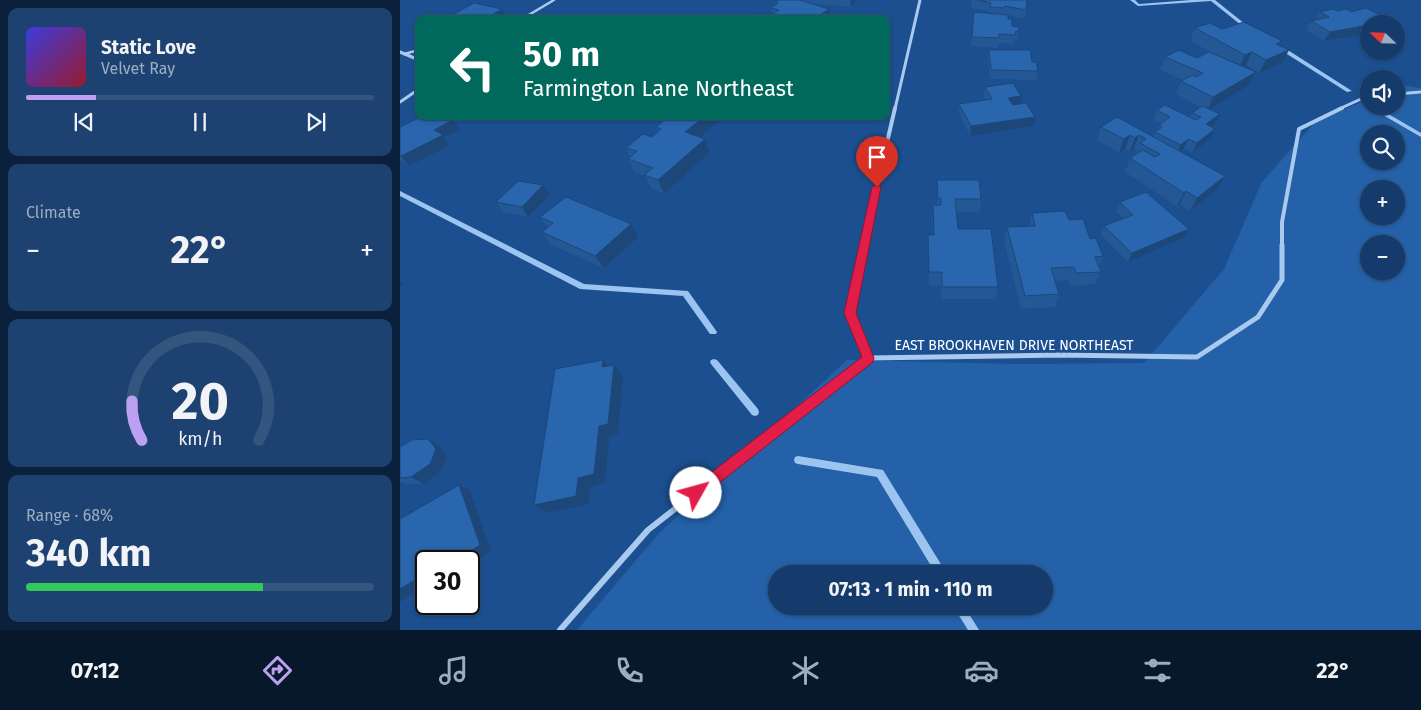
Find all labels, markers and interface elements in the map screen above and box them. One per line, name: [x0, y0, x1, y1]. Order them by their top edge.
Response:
north arrow: [1360, 15, 1405, 60]
map controls: [1360, 15, 1405, 280]
text: 50 m: [523, 33, 600, 75]
icon: left: [440, 35, 505, 100]
text: Static Love: [101, 36, 196, 59]
text: Velvet Ray: [101, 59, 175, 78]
button: sound: [1360, 70, 1405, 115]
text: Farmington Lane Northeast: [523, 75, 794, 102]
icon: previous: [70, 108, 98, 136]
icon: pause: [186, 108, 214, 136]
icon: next: [302, 108, 330, 136]
button: search: [1360, 125, 1405, 170]
pin: [856, 136, 898, 187]
icon: arrive: [863, 143, 891, 171]
button: +: [1360, 180, 1405, 225]
text: Climate: [26, 203, 81, 222]
text: 22°: [170, 227, 230, 273]
text: −: [26, 234, 40, 267]
text: +: [360, 234, 374, 267]
button: −: [1360, 235, 1405, 280]
street label: EAST BROOKHAVEN DRIVE NORTHEAST: [894, 337, 1134, 354]
text: 20: [171, 370, 229, 433]
text: km/h: [178, 428, 222, 450]
position arrow: [669, 466, 721, 518]
text: Range · 68%: [26, 506, 113, 525]
text: 340 km: [26, 530, 151, 576]
speed limit sign: 30: [415, 550, 480, 615]
text: 07:13 · 1 min · 110 m: [828, 578, 993, 601]
icon: directions: [260, 653, 295, 688]
icon: music: [436, 653, 471, 688]
icon: phone: [612, 653, 647, 688]
icon: climate: [788, 653, 823, 688]
icon: car: [964, 653, 999, 688]
icon: filters: [1140, 653, 1175, 688]
text: 07:12: [70, 657, 119, 684]
text: 22°: [1316, 657, 1350, 684]

